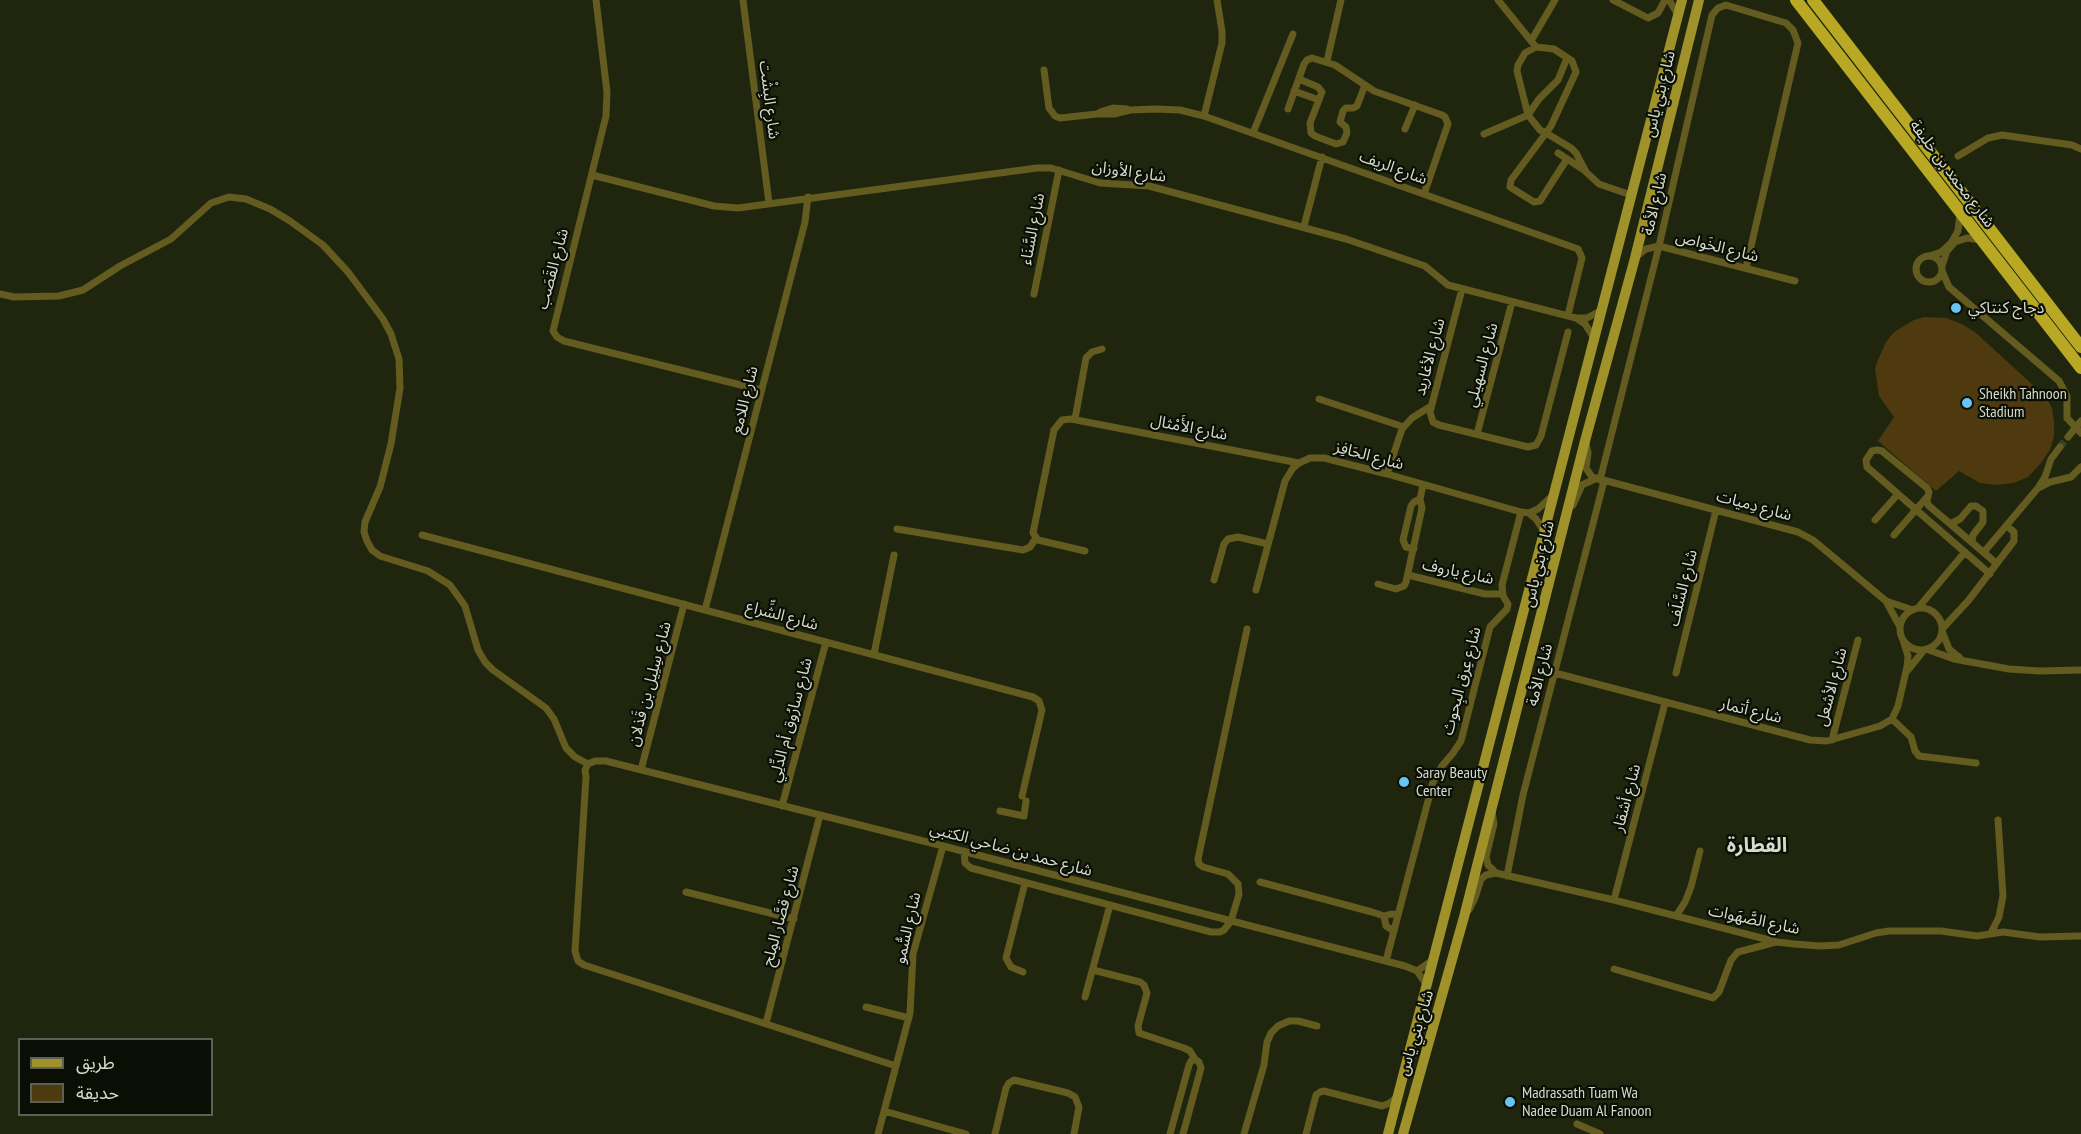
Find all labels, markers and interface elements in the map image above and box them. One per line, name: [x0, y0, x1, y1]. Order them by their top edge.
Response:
street label: شارع بني ياس: [1640, 49, 1680, 139]
street label: شارع البِشْت: [755, 60, 783, 140]
street label: شارع محمد بن خليفة: [1905, 116, 1999, 232]
street label: شارع الريف: [1356, 147, 1430, 189]
street label: شارع الأوزان: [1090, 157, 1168, 187]
street label: شارع الأمة: [1638, 171, 1672, 237]
street label: شارع السَّنَاء: [1017, 191, 1049, 267]
street label: شارع القَصَب: [533, 226, 573, 312]
street label: شارع الخَواص: [1673, 227, 1761, 267]
place label: دجاج كنتاكي: [1968, 298, 2044, 318]
marker: دجاج كنتاكي: [1949, 301, 1963, 315]
street label: شارع الأغاريد: [1410, 316, 1450, 398]
street label: شارع السهيلي: [1461, 321, 1503, 409]
street label: شارع اللامع: [727, 364, 763, 436]
place label: Sheikh Tahnoon Stadium: [1979, 384, 2067, 422]
marker: Sheikh Tahnoon Stadium: [1960, 396, 1974, 410]
street label: شارع الأَمْثال: [1149, 411, 1229, 445]
street label: شارع الحَافِز: [1332, 438, 1406, 474]
street label: شارع دِميات: [1714, 487, 1794, 525]
street label: شارع بني ياس: [1519, 519, 1559, 609]
street label: شارع السَّلَف: [1664, 548, 1702, 628]
street label: شارع ياروف: [1420, 555, 1496, 589]
street label: شارع الشِّراع: [744, 597, 820, 635]
street label: شارع سِلِيل بن قَذلان: [624, 620, 676, 748]
street label: شارع عِرق البِحوث: [1438, 625, 1486, 737]
street label: شارع الأمة: [1523, 642, 1557, 708]
street label: شارع الأشعل: [1812, 646, 1852, 728]
street label: شارع سارُوق أم الدِّلِي: [765, 656, 817, 784]
street label: شارع أتمار: [1718, 694, 1784, 728]
street label: شارع أشقار: [1609, 762, 1645, 834]
place label: Saray Beauty Center: [1416, 763, 1487, 801]
marker: Saray Beauty Center: [1397, 775, 1411, 789]
street label: شارع حمد بن ضاحي الكتبي: [928, 819, 1094, 881]
district label: القطارة: [1727, 834, 1787, 858]
street label: شارع قصَّار المِلح: [758, 864, 804, 968]
street label: شارع السُّمو: [890, 890, 926, 966]
street label: شارع الصَّهَوات: [1706, 901, 1802, 939]
street label: شارع بني ياس: [1394, 988, 1438, 1078]
legend: [18, 1038, 213, 1116]
text: طريق: [76, 1051, 115, 1074]
text: حديقة: [76, 1081, 119, 1104]
place label: Madrassath Tuam Wa Nadee Duam Al Fanoon: [1522, 1083, 1652, 1121]
marker: Madrassath Tuam Wa Nadee Duam Al Fanoon: [1503, 1095, 1517, 1109]

